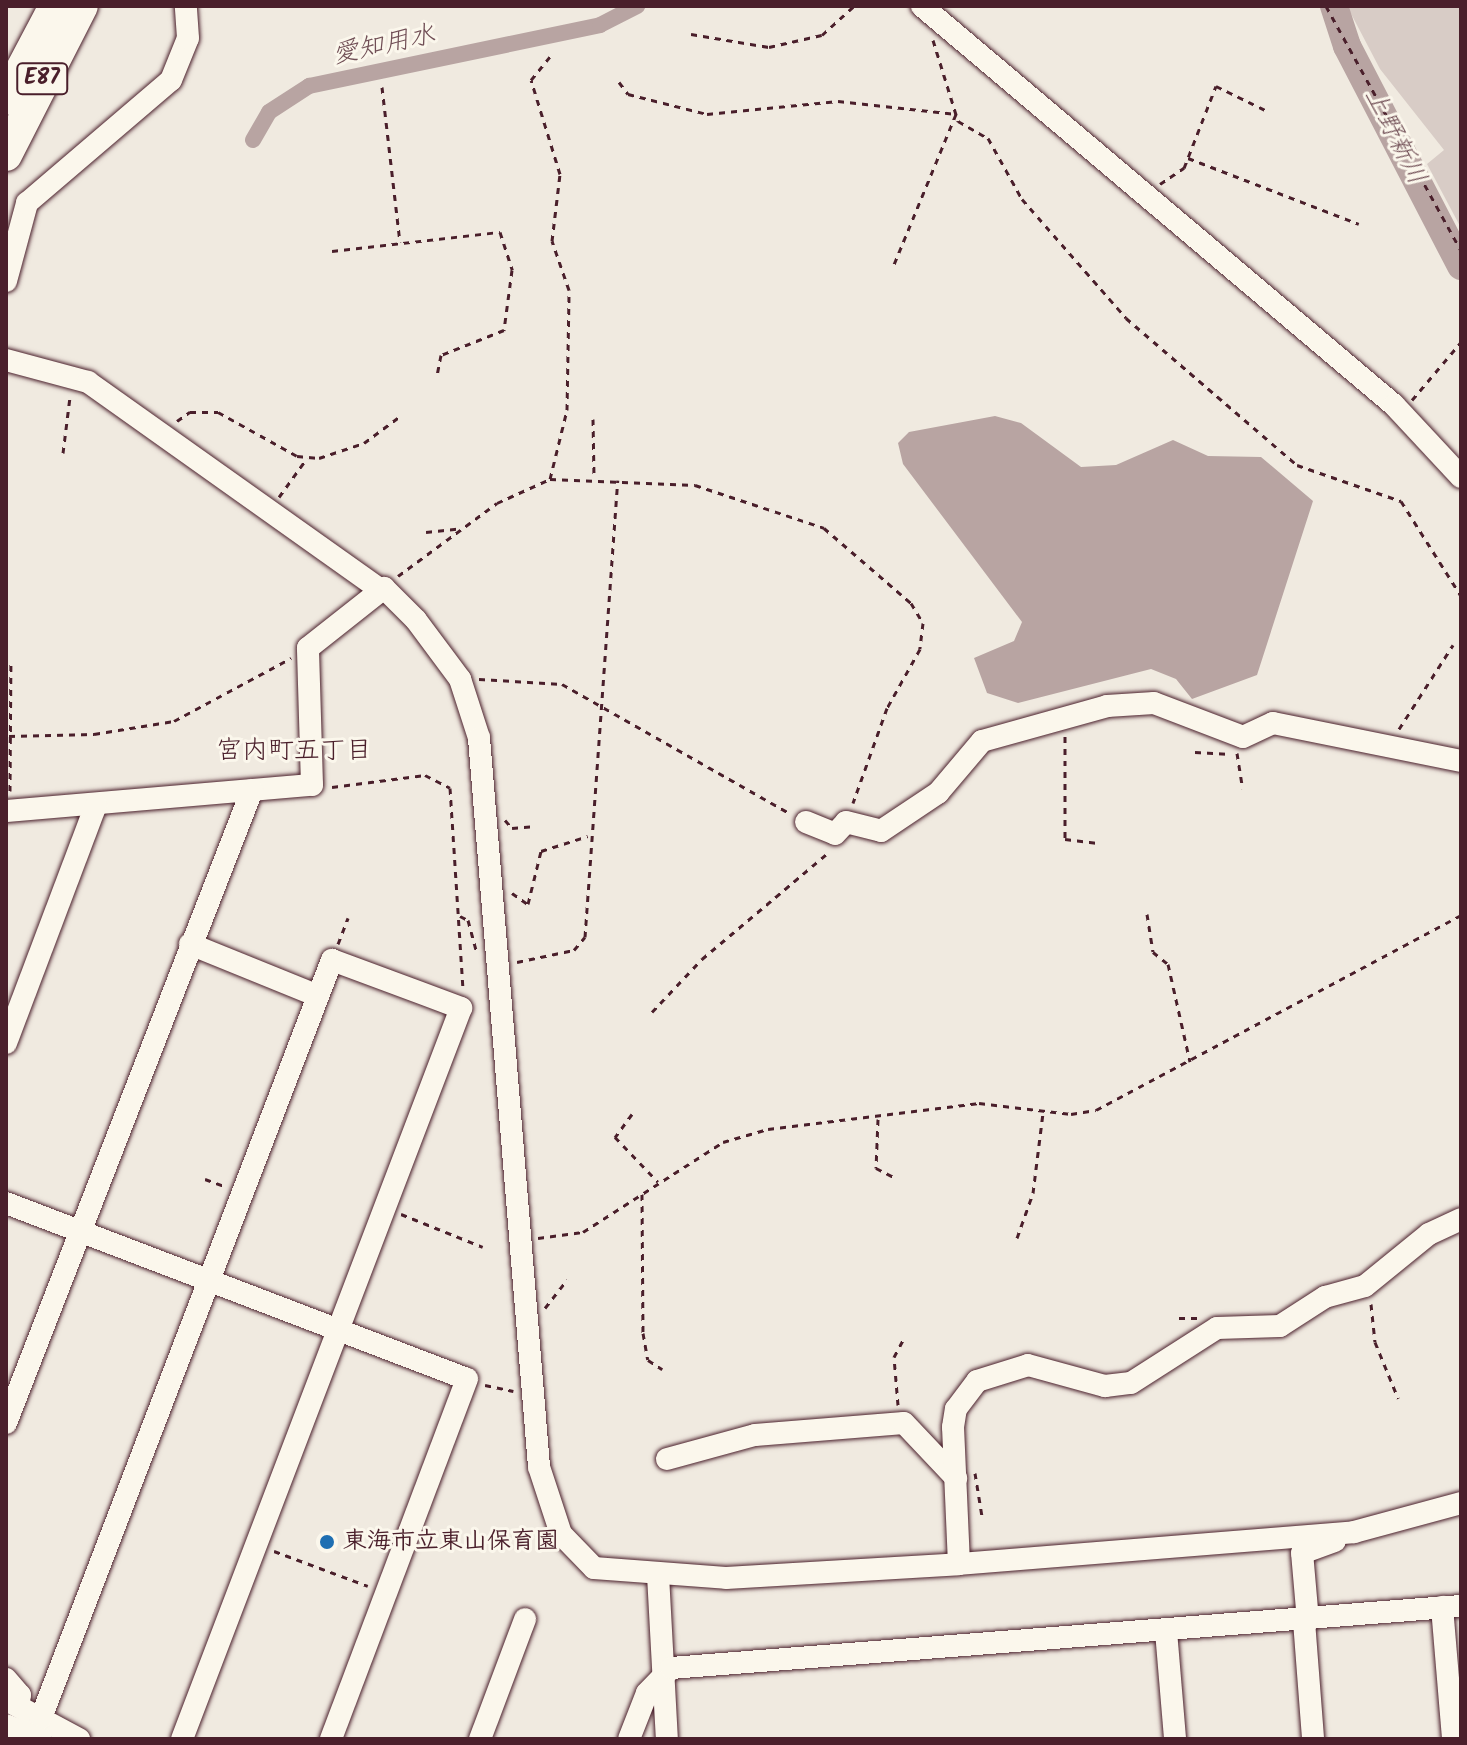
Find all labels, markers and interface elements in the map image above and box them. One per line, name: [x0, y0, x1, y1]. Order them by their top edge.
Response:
water label: 愛知用水: [330, 20, 438, 72]
road number: E87: [16, 61, 68, 97]
water label: 上野新川: [1356, 84, 1432, 190]
district label: 宮内町五丁目: [216, 736, 372, 768]
place label: 東海市立東山保育園: [343, 1528, 559, 1556]
marker: 東海市立東山保育園: [318, 1533, 336, 1551]

